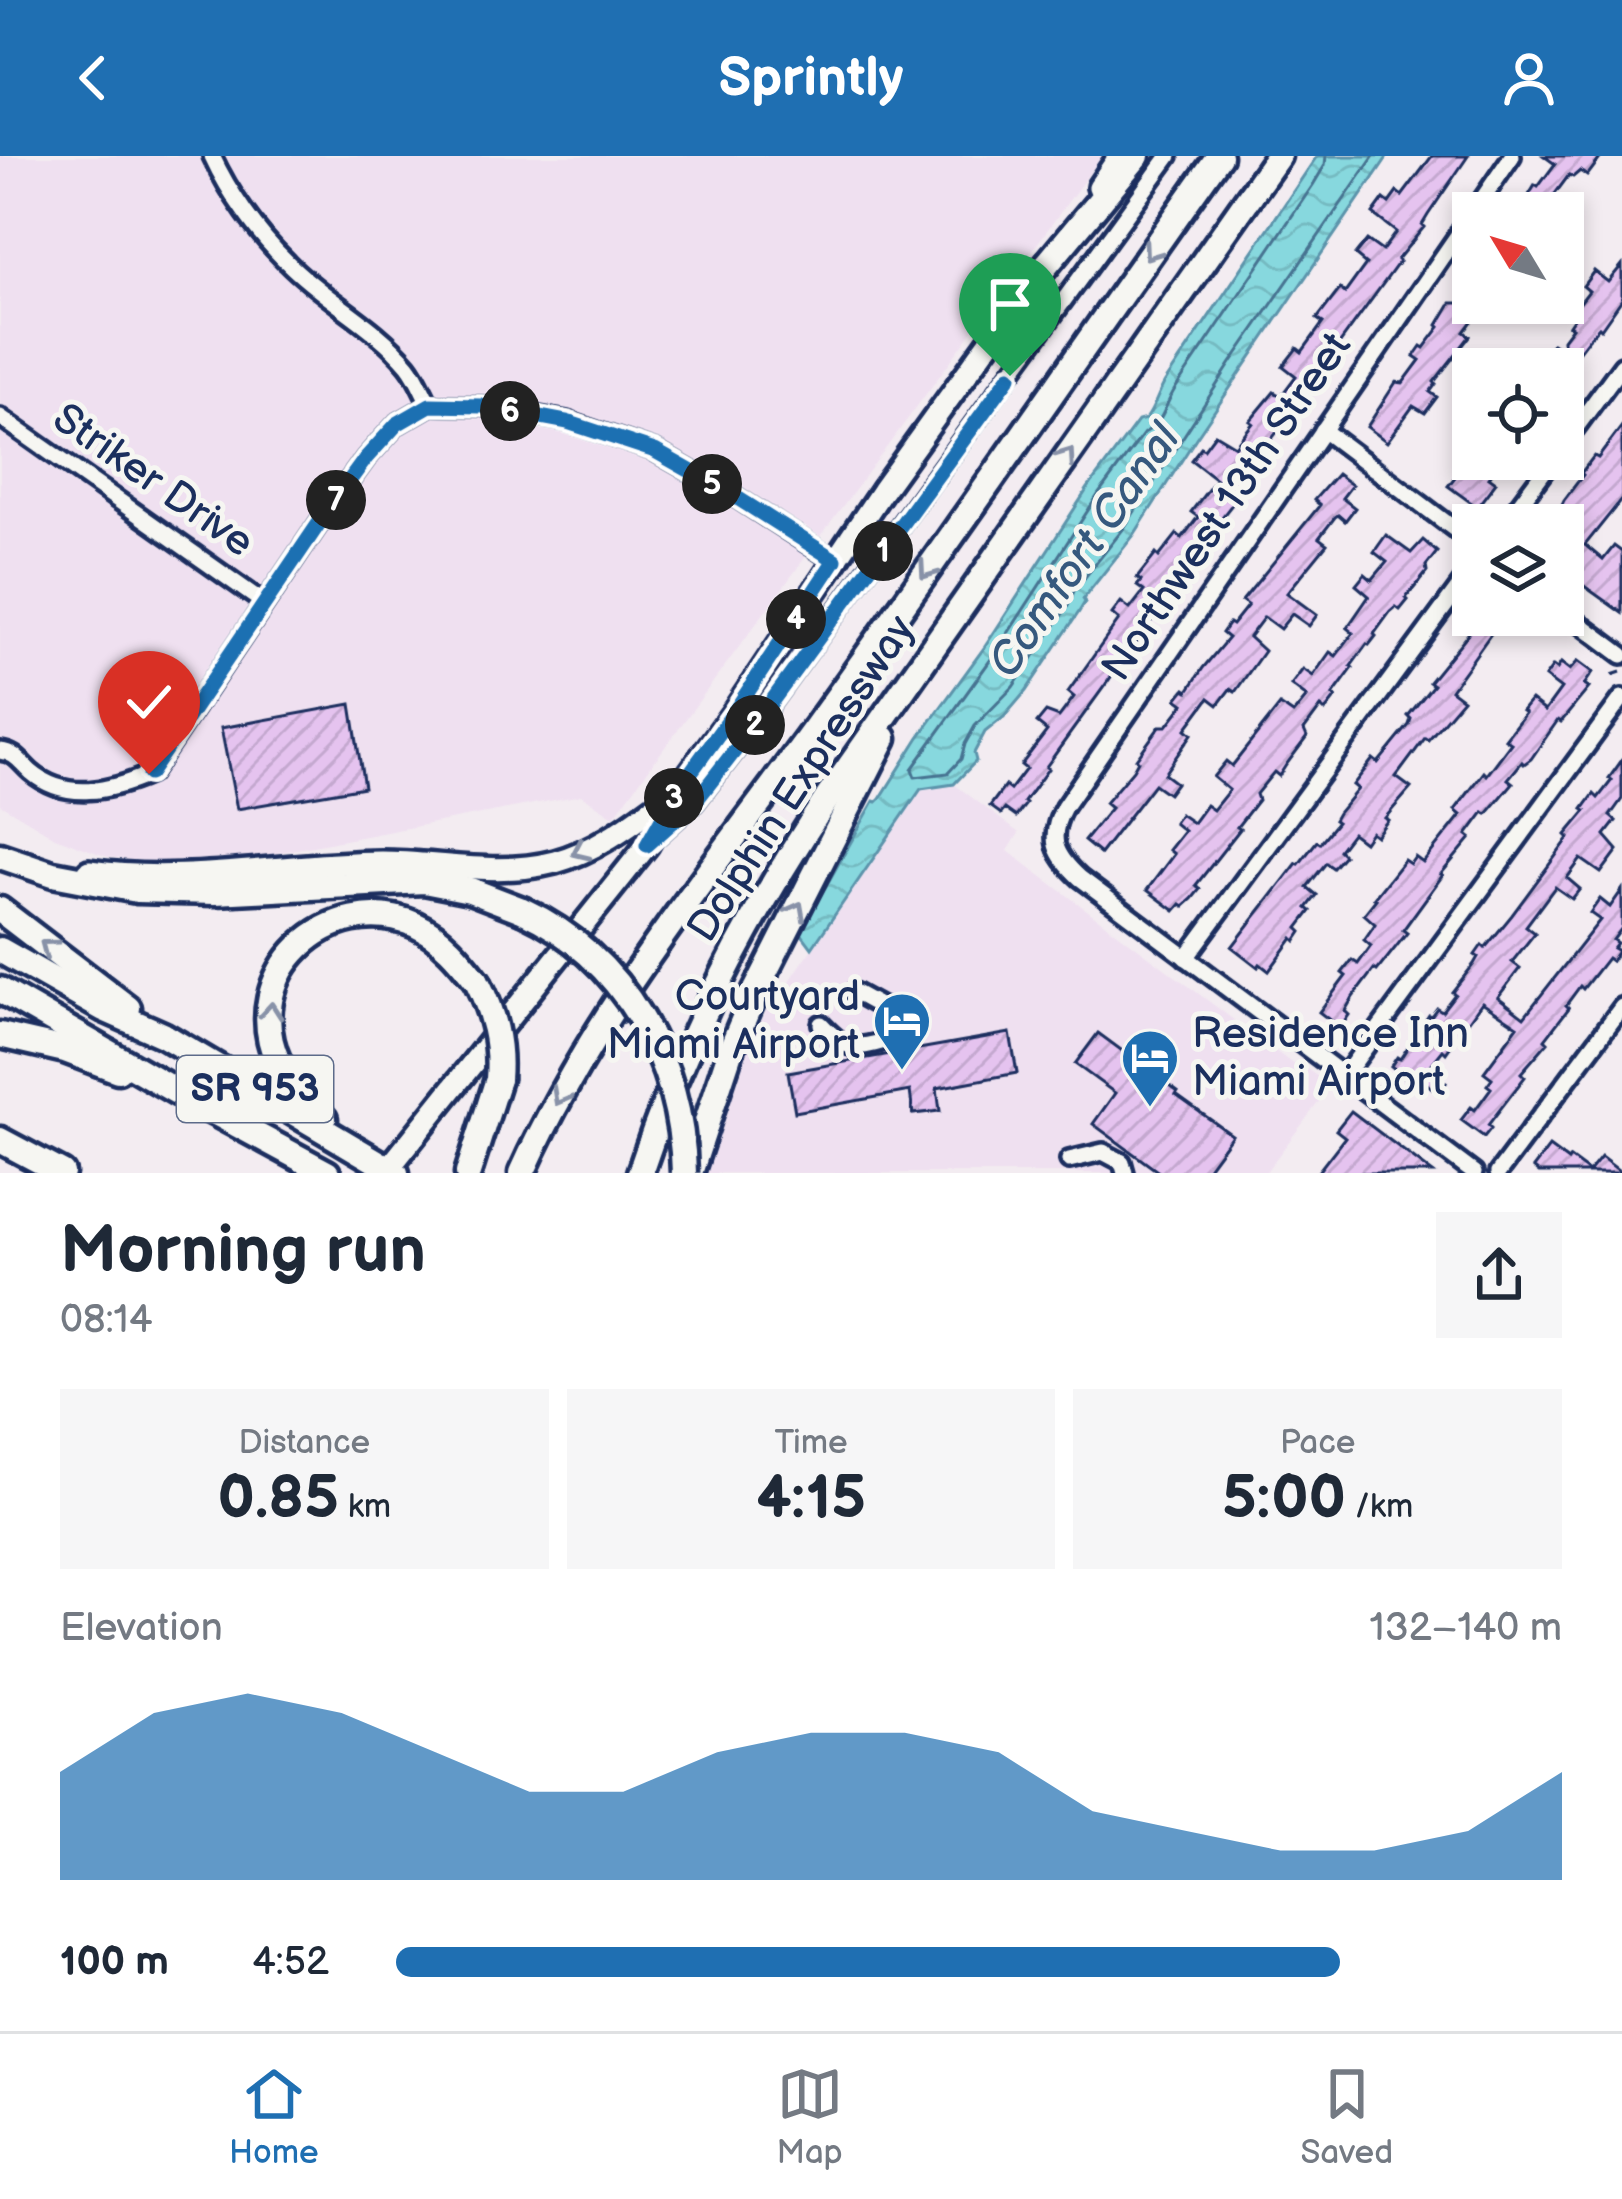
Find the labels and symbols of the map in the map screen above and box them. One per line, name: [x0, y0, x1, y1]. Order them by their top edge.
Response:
north arrow: [1452, 192, 1584, 324]
one-way arrow: [1143, 238, 1165, 260]
pin: [959, 253, 1061, 376]
street label: Northwest 13th Street: [1092, 323, 1362, 691]
pin: 6: [480, 381, 540, 441]
street label: Striker Drive: [43, 393, 263, 569]
water label: Comfort Canal: [977, 412, 1194, 688]
one-way arrow: [1053, 447, 1075, 469]
pin: 5: [682, 454, 742, 514]
pin: 7: [306, 470, 366, 530]
pin: 1: [853, 521, 913, 581]
one-way arrow: [919, 557, 941, 579]
pin: 4: [766, 589, 826, 649]
street label: Dolphin Expressway: [677, 606, 927, 952]
pin: [98, 651, 200, 774]
pin: 2: [725, 695, 785, 755]
pin: 3: [644, 768, 704, 828]
one-way arrow: [570, 837, 592, 861]
one-way arrow: [783, 901, 806, 922]
one-way arrow: [40, 940, 62, 961]
place label: Courtyard Miami Airport: [607, 972, 860, 1071]
hotel icon: Courtyard Miami Airport: [871, 990, 933, 1072]
one-way arrow: [258, 1001, 283, 1020]
place label: Residence Inn Miami Airport: [1192, 1009, 1469, 1108]
hotel icon: Residence Inn Miami Airport: [1119, 1027, 1181, 1109]
road number: SR 953: [177, 1056, 333, 1122]
one-way arrow: [552, 1085, 575, 1106]

